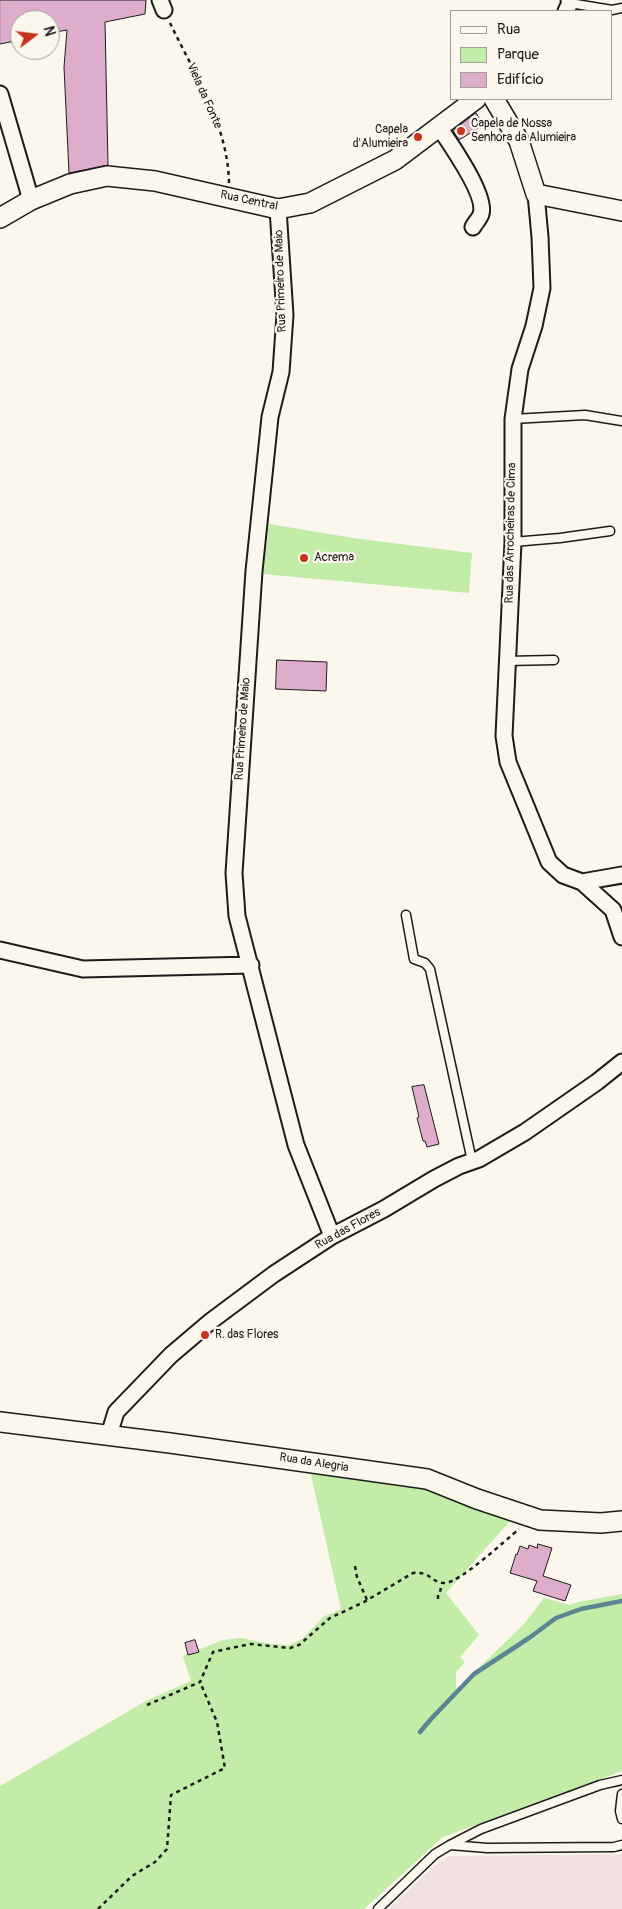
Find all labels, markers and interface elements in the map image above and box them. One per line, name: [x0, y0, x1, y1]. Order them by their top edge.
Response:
north arrow: [10, 10, 60, 60]
legend: [450, 10, 612, 100]
text: Rua: [497, 20, 520, 39]
text: N: [40, 24, 58, 38]
text: Parque: [497, 45, 539, 64]
street label: Viela da Fonte: [183, 61, 225, 131]
text: Edifício: [497, 70, 543, 89]
place label: Capela de Nossa Senhora da Alumieira: [471, 117, 576, 145]
place label: Capela d'Alumieira: [353, 123, 408, 151]
marker: Capela de Nossa Senhora da Alumieira: [455, 125, 467, 137]
marker: Capela d'Alumieira: [412, 131, 424, 143]
street label: Rua Central: [219, 188, 279, 214]
street label: Rua Primeiro de Maio: [272, 229, 290, 333]
street label: Rua das Arrocheiras de Cima: [503, 462, 519, 604]
place label: Acrema: [314, 551, 354, 565]
marker: Acrema: [298, 552, 310, 564]
street label: Rua Primeiro de Maio: [232, 677, 254, 781]
street label: Rua das Flores: [313, 1205, 383, 1253]
place label: R. das Flores: [215, 1328, 278, 1342]
marker: R. das Flores: [199, 1329, 211, 1341]
street label: Rua da Alegria: [278, 1450, 350, 1476]

